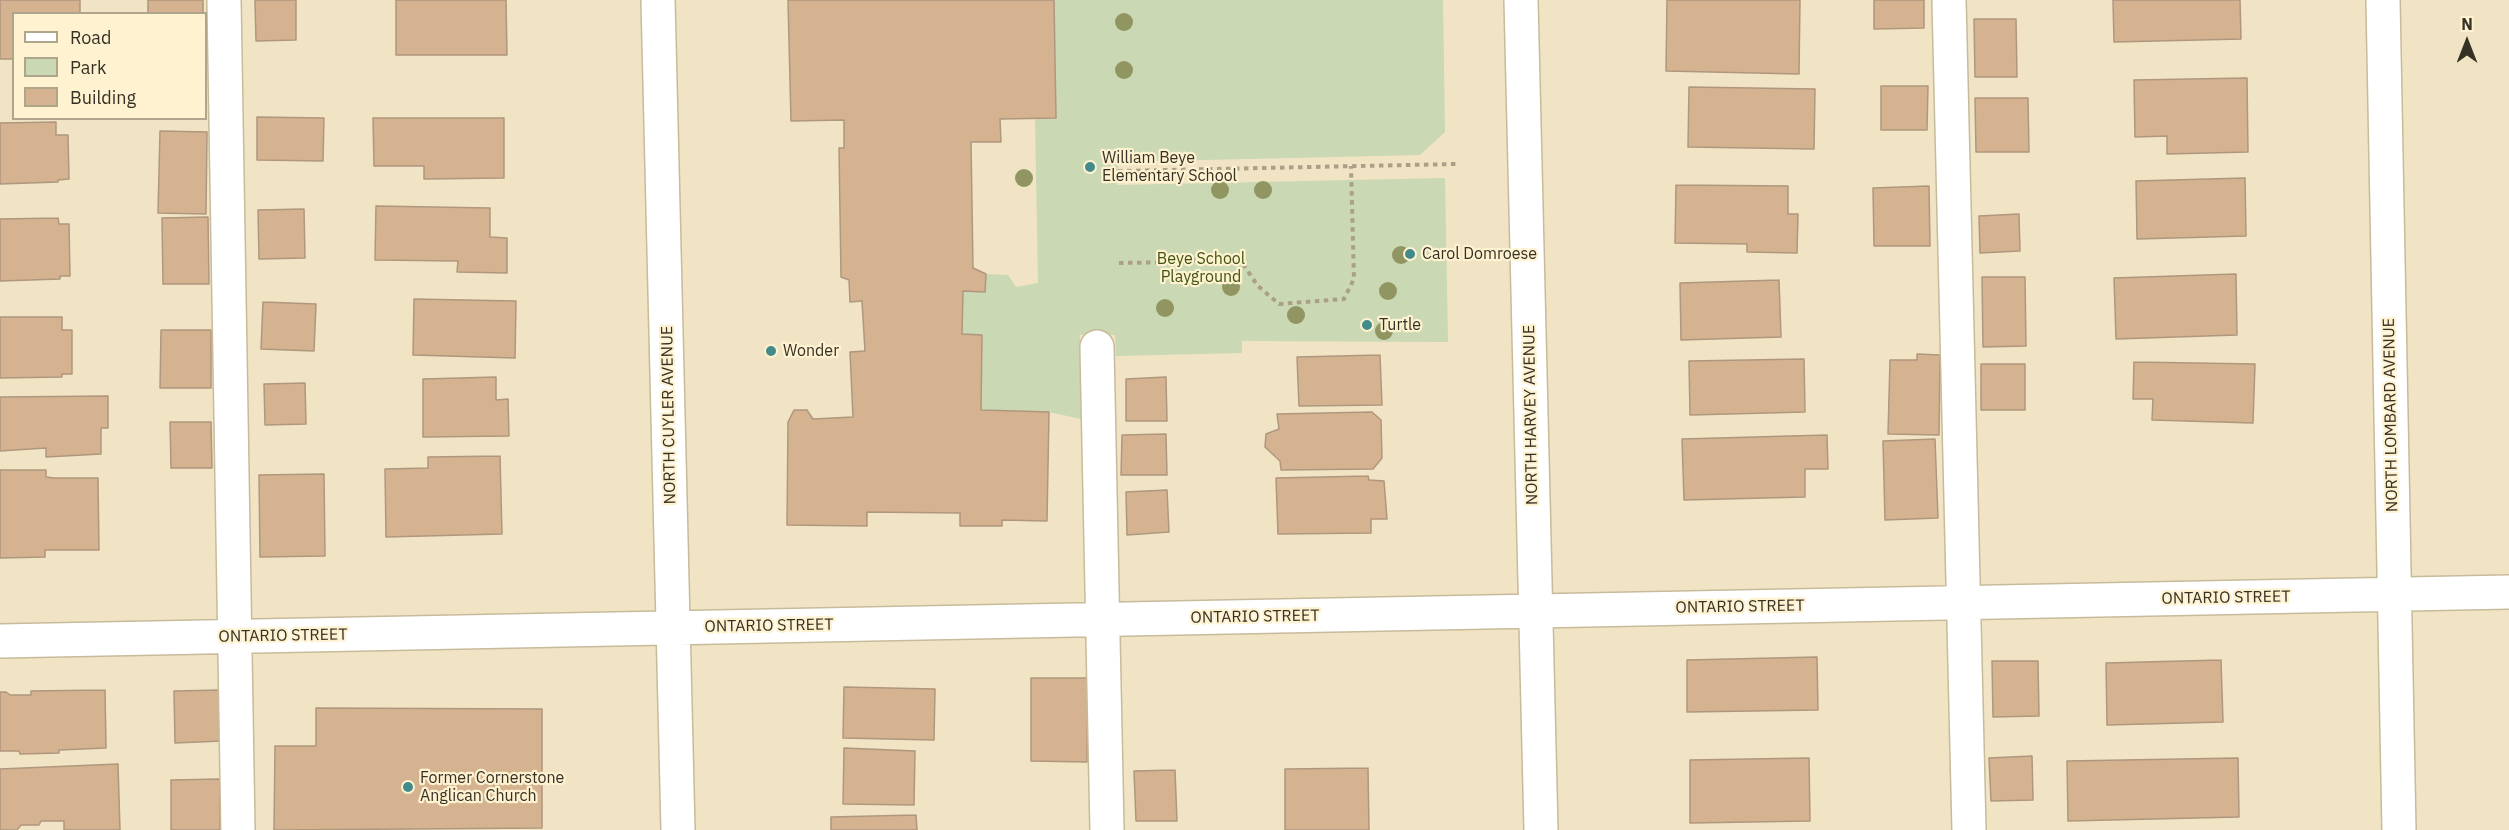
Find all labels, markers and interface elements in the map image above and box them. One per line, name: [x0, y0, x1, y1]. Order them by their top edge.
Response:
legend: [12, 12, 207, 120]
north arrow: [2437, 12, 2497, 72]
text: N: [2461, 14, 2473, 34]
text: Road: [70, 26, 111, 49]
text: Park: [70, 56, 106, 79]
text: Building: [70, 86, 136, 109]
place label: William Beye Elementary School: [1102, 148, 1237, 186]
marker: William Beye Elementary School: [1083, 160, 1097, 174]
place label: Carol Domroese: [1422, 244, 1537, 264]
marker: Carol Domroese: [1403, 247, 1417, 261]
park label: Beye School Playground: [1157, 249, 1245, 287]
place label: Turtle: [1379, 315, 1421, 335]
marker: Turtle: [1360, 318, 1374, 332]
street label: NORTH LOMBARD AVENUE: [2380, 318, 2402, 512]
street label: NORTH HARVEY AVENUE: [1520, 325, 1542, 505]
street label: NORTH CUYLER AVENUE: [658, 326, 680, 504]
place label: Wonder: [783, 341, 839, 361]
marker: Wonder: [764, 344, 778, 358]
street label: ONTARIO STREET: [2161, 587, 2291, 609]
street label: ONTARIO STREET: [1675, 596, 1805, 618]
street label: ONTARIO STREET: [1190, 606, 1320, 628]
street label: ONTARIO STREET: [704, 615, 834, 637]
street label: ONTARIO STREET: [218, 625, 348, 647]
place label: Former Cornerstone Anglican Church: [420, 768, 564, 806]
marker: Former Cornerstone Anglican Church: [401, 780, 415, 794]

